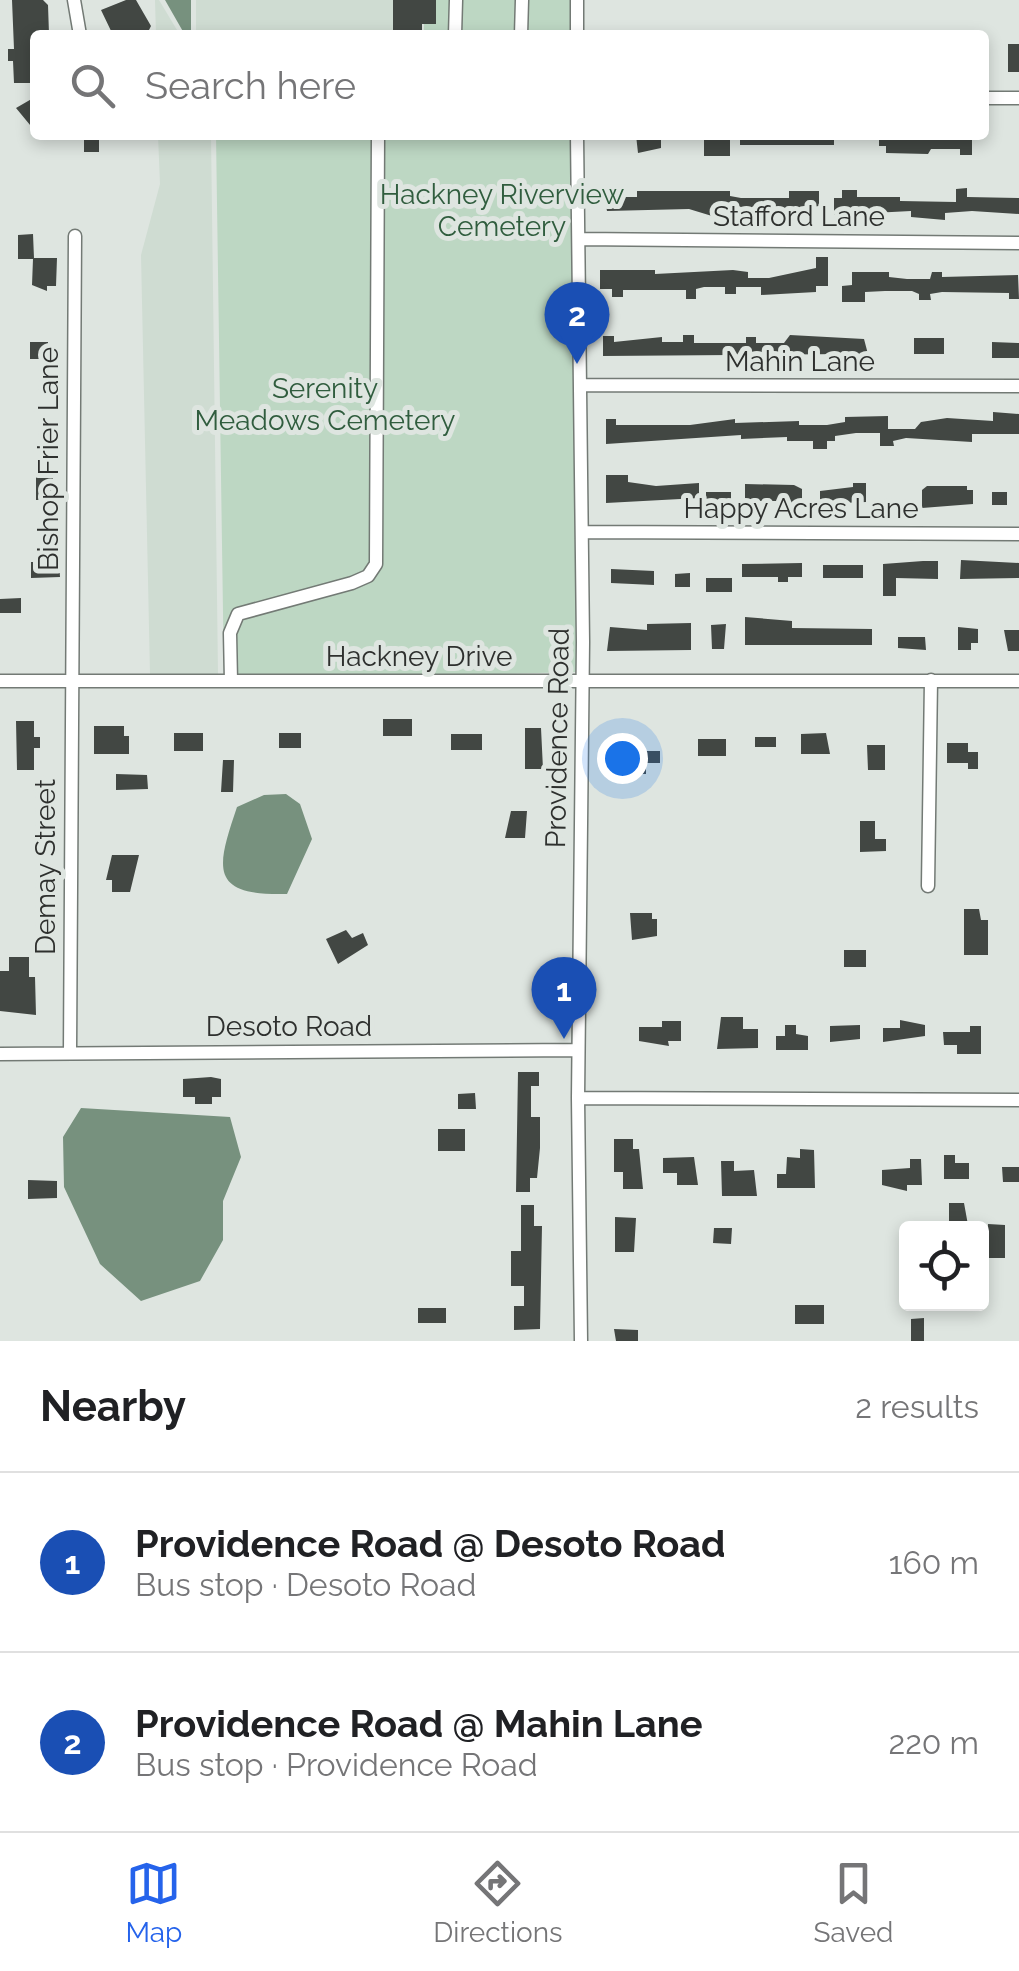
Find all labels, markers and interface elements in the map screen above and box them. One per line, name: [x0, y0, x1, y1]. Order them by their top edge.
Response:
search box: [30, 30, 989, 140]
icon: search: [65, 58, 120, 113]
text: Search here: [145, 63, 356, 108]
park label: Hackney Riverview Cemetery: [380, 178, 625, 243]
street label: Stafford Lane: [713, 200, 885, 233]
pin: 2: [544, 282, 610, 364]
street label: Mahin Lane: [725, 345, 875, 378]
street label: Bishop Frier Lane: [32, 347, 65, 571]
park label: Serenity Meadows Cemetery: [195, 372, 455, 437]
street label: Happy Acres Lane: [683, 492, 919, 525]
street label: Providence Road: [539, 628, 576, 848]
street label: Hackney Drive: [326, 640, 512, 673]
your location: [597, 733, 648, 784]
street label: Demay Street: [29, 778, 62, 955]
pin: 1: [532, 956, 596, 1039]
street label: Desoto Road: [206, 1010, 372, 1043]
map controls: [899, 1221, 989, 1311]
button: locate: [899, 1221, 989, 1311]
text: Nearby: [40, 1382, 186, 1431]
text: 2 results: [855, 1388, 979, 1425]
text: Providence Road @ Desoto Road: [135, 1521, 726, 1566]
text: 1: [65, 1544, 80, 1581]
text: 160 m: [889, 1544, 979, 1581]
text: Bus stop · Desoto Road: [135, 1566, 476, 1603]
text: Providence Road @ Mahin Lane: [135, 1701, 703, 1746]
text: 2: [63, 1724, 82, 1761]
text: 220 m: [889, 1724, 979, 1761]
text: Bus stop · Providence Road: [135, 1746, 538, 1783]
tab: Map: [125, 1856, 182, 1949]
tab: Directions: [433, 1856, 563, 1949]
tab: Saved: [813, 1856, 894, 1949]

